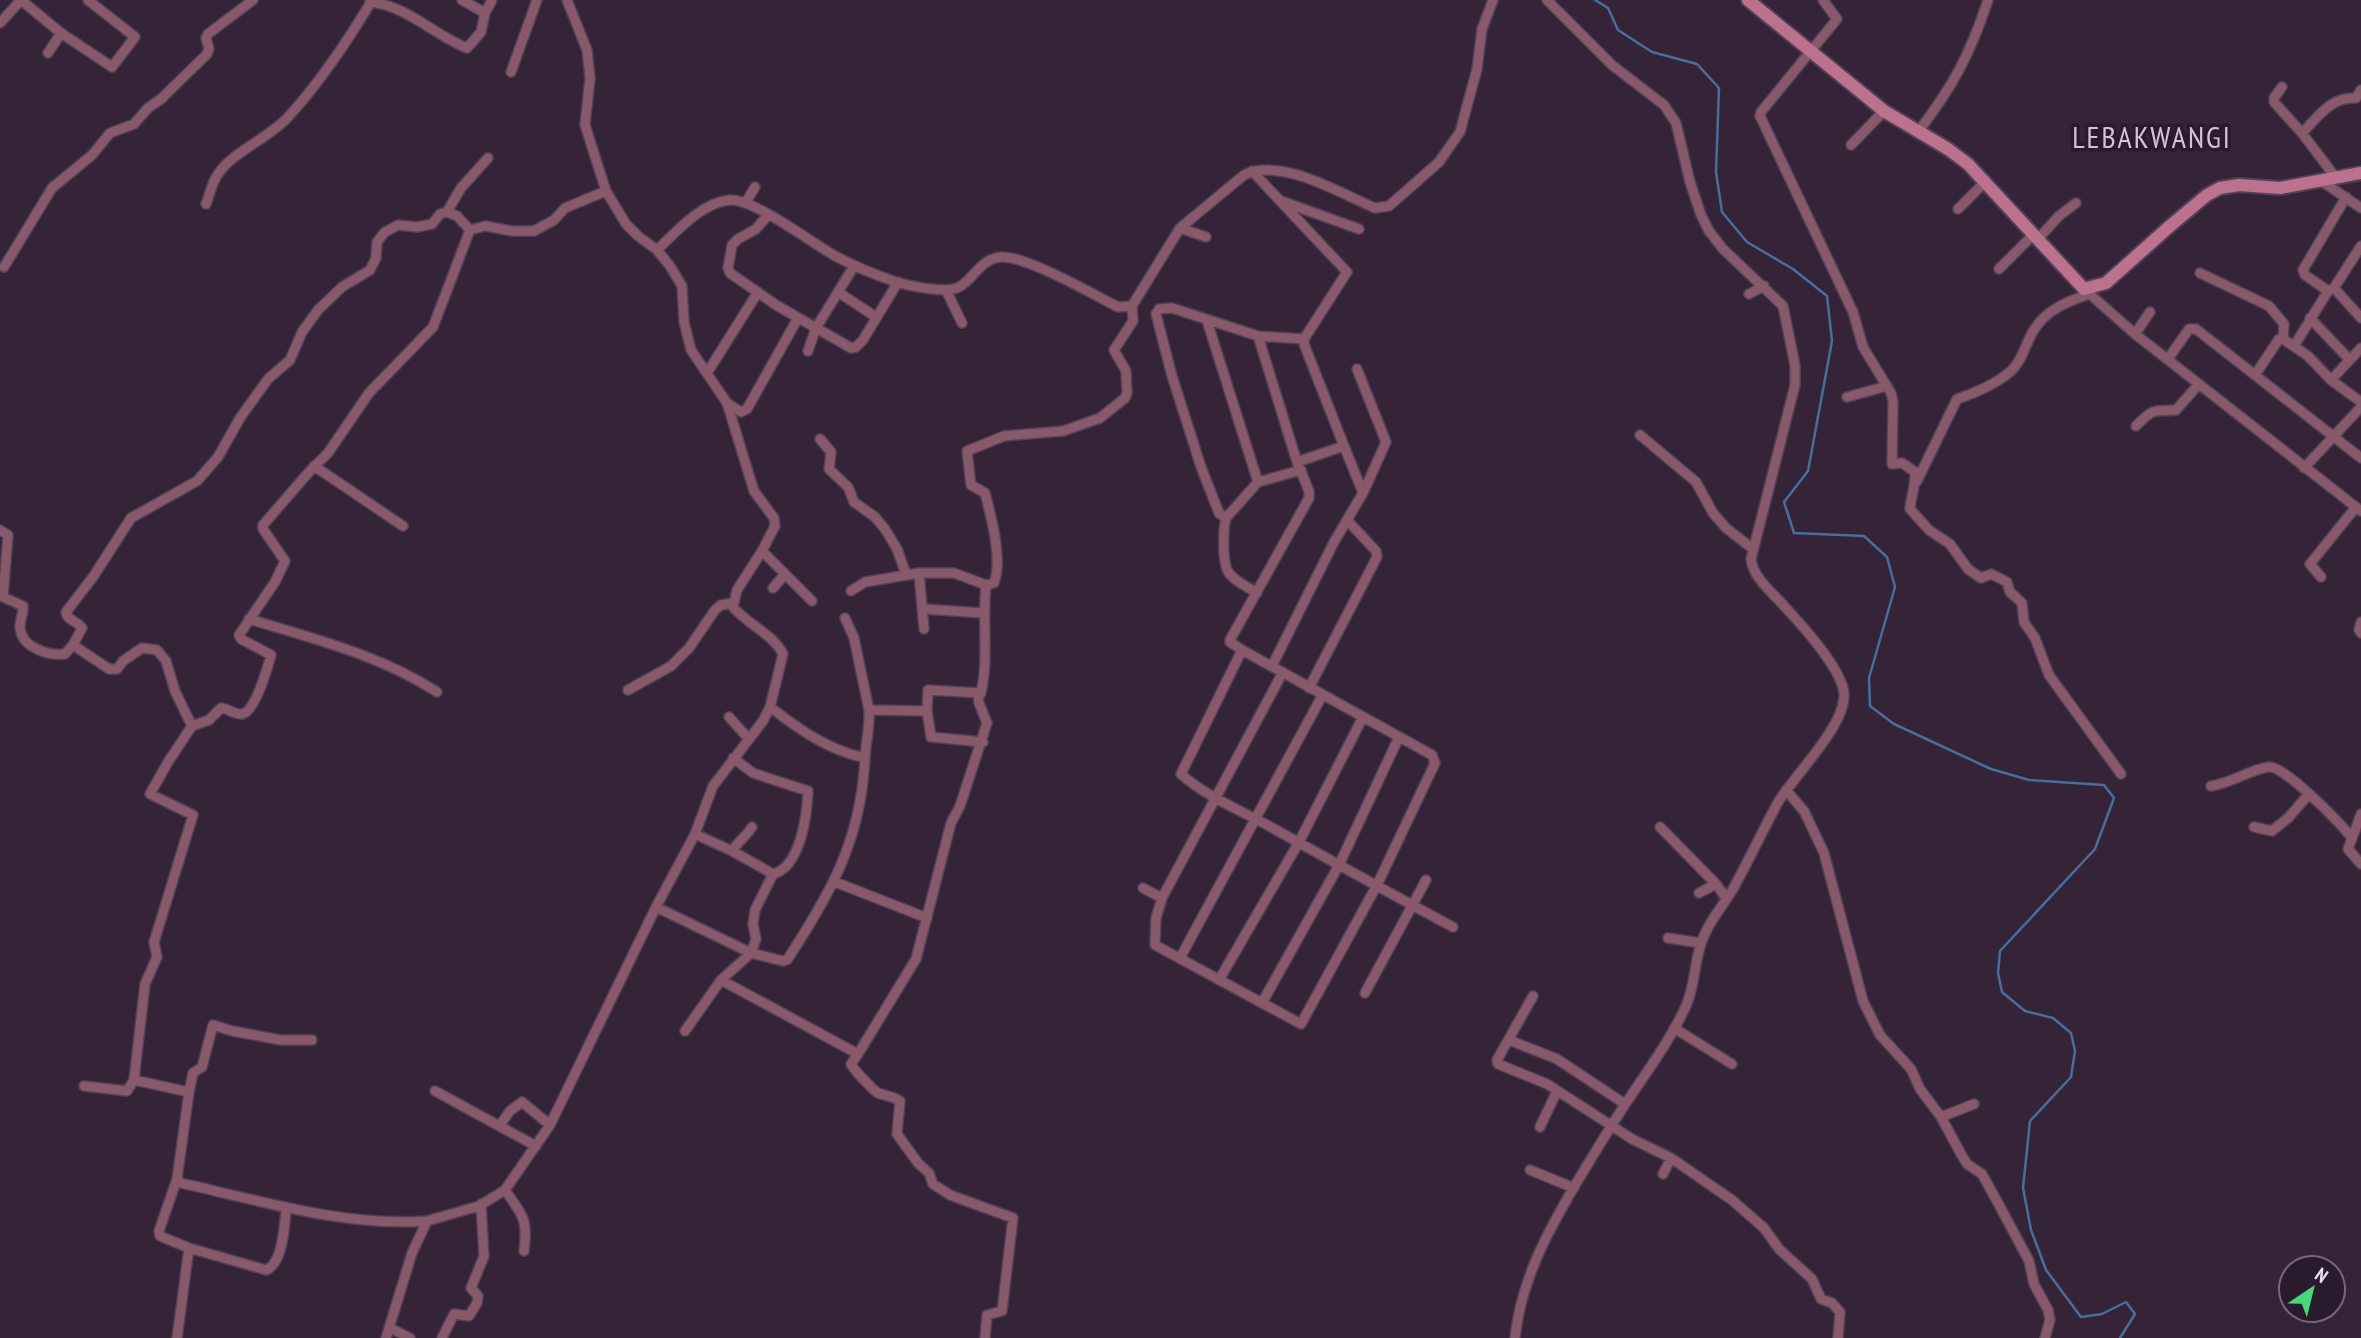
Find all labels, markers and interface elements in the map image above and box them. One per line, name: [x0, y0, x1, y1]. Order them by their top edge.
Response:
district label: LEBAKWANGI: [2072, 117, 2232, 156]
north arrow: [2277, 1254, 2347, 1324]
text: N: [2311, 1262, 2333, 1288]

